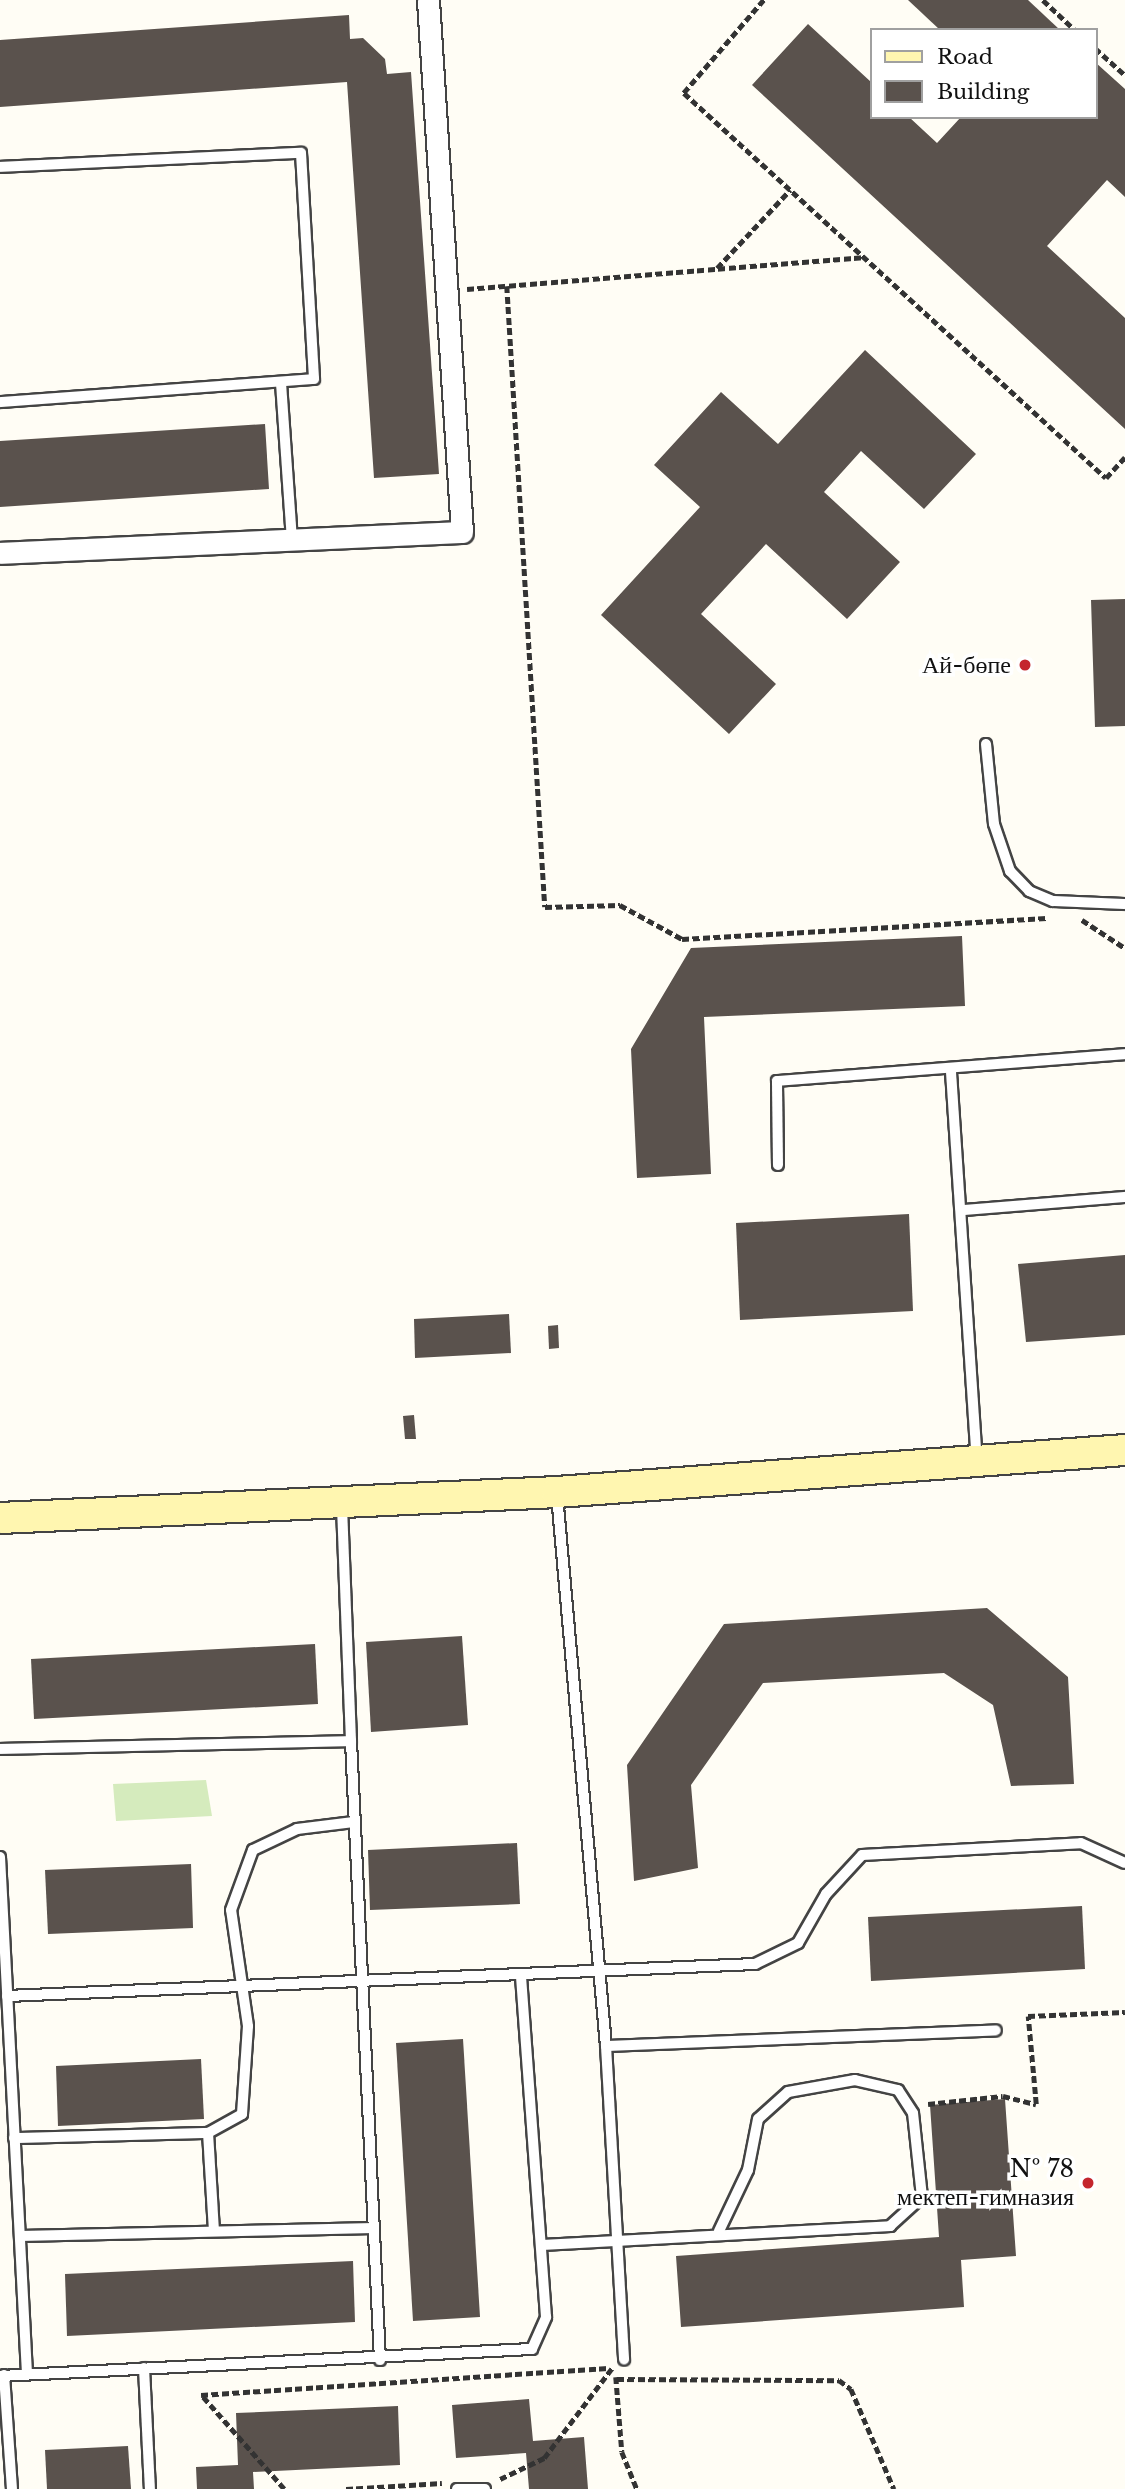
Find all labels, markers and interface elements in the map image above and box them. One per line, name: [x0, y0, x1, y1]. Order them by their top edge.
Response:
legend: [870, 28, 1097, 119]
text: Road: [937, 44, 993, 70]
text: Building: [937, 79, 1029, 105]
place label: Ай-бөпе: [922, 651, 1011, 679]
marker: Ай-бөпе: [1017, 657, 1033, 673]
place label: № 78 мектеп-гимназия: [897, 2155, 1074, 2211]
marker: № 78 мектеп-гимназия: [1080, 2175, 1096, 2191]

